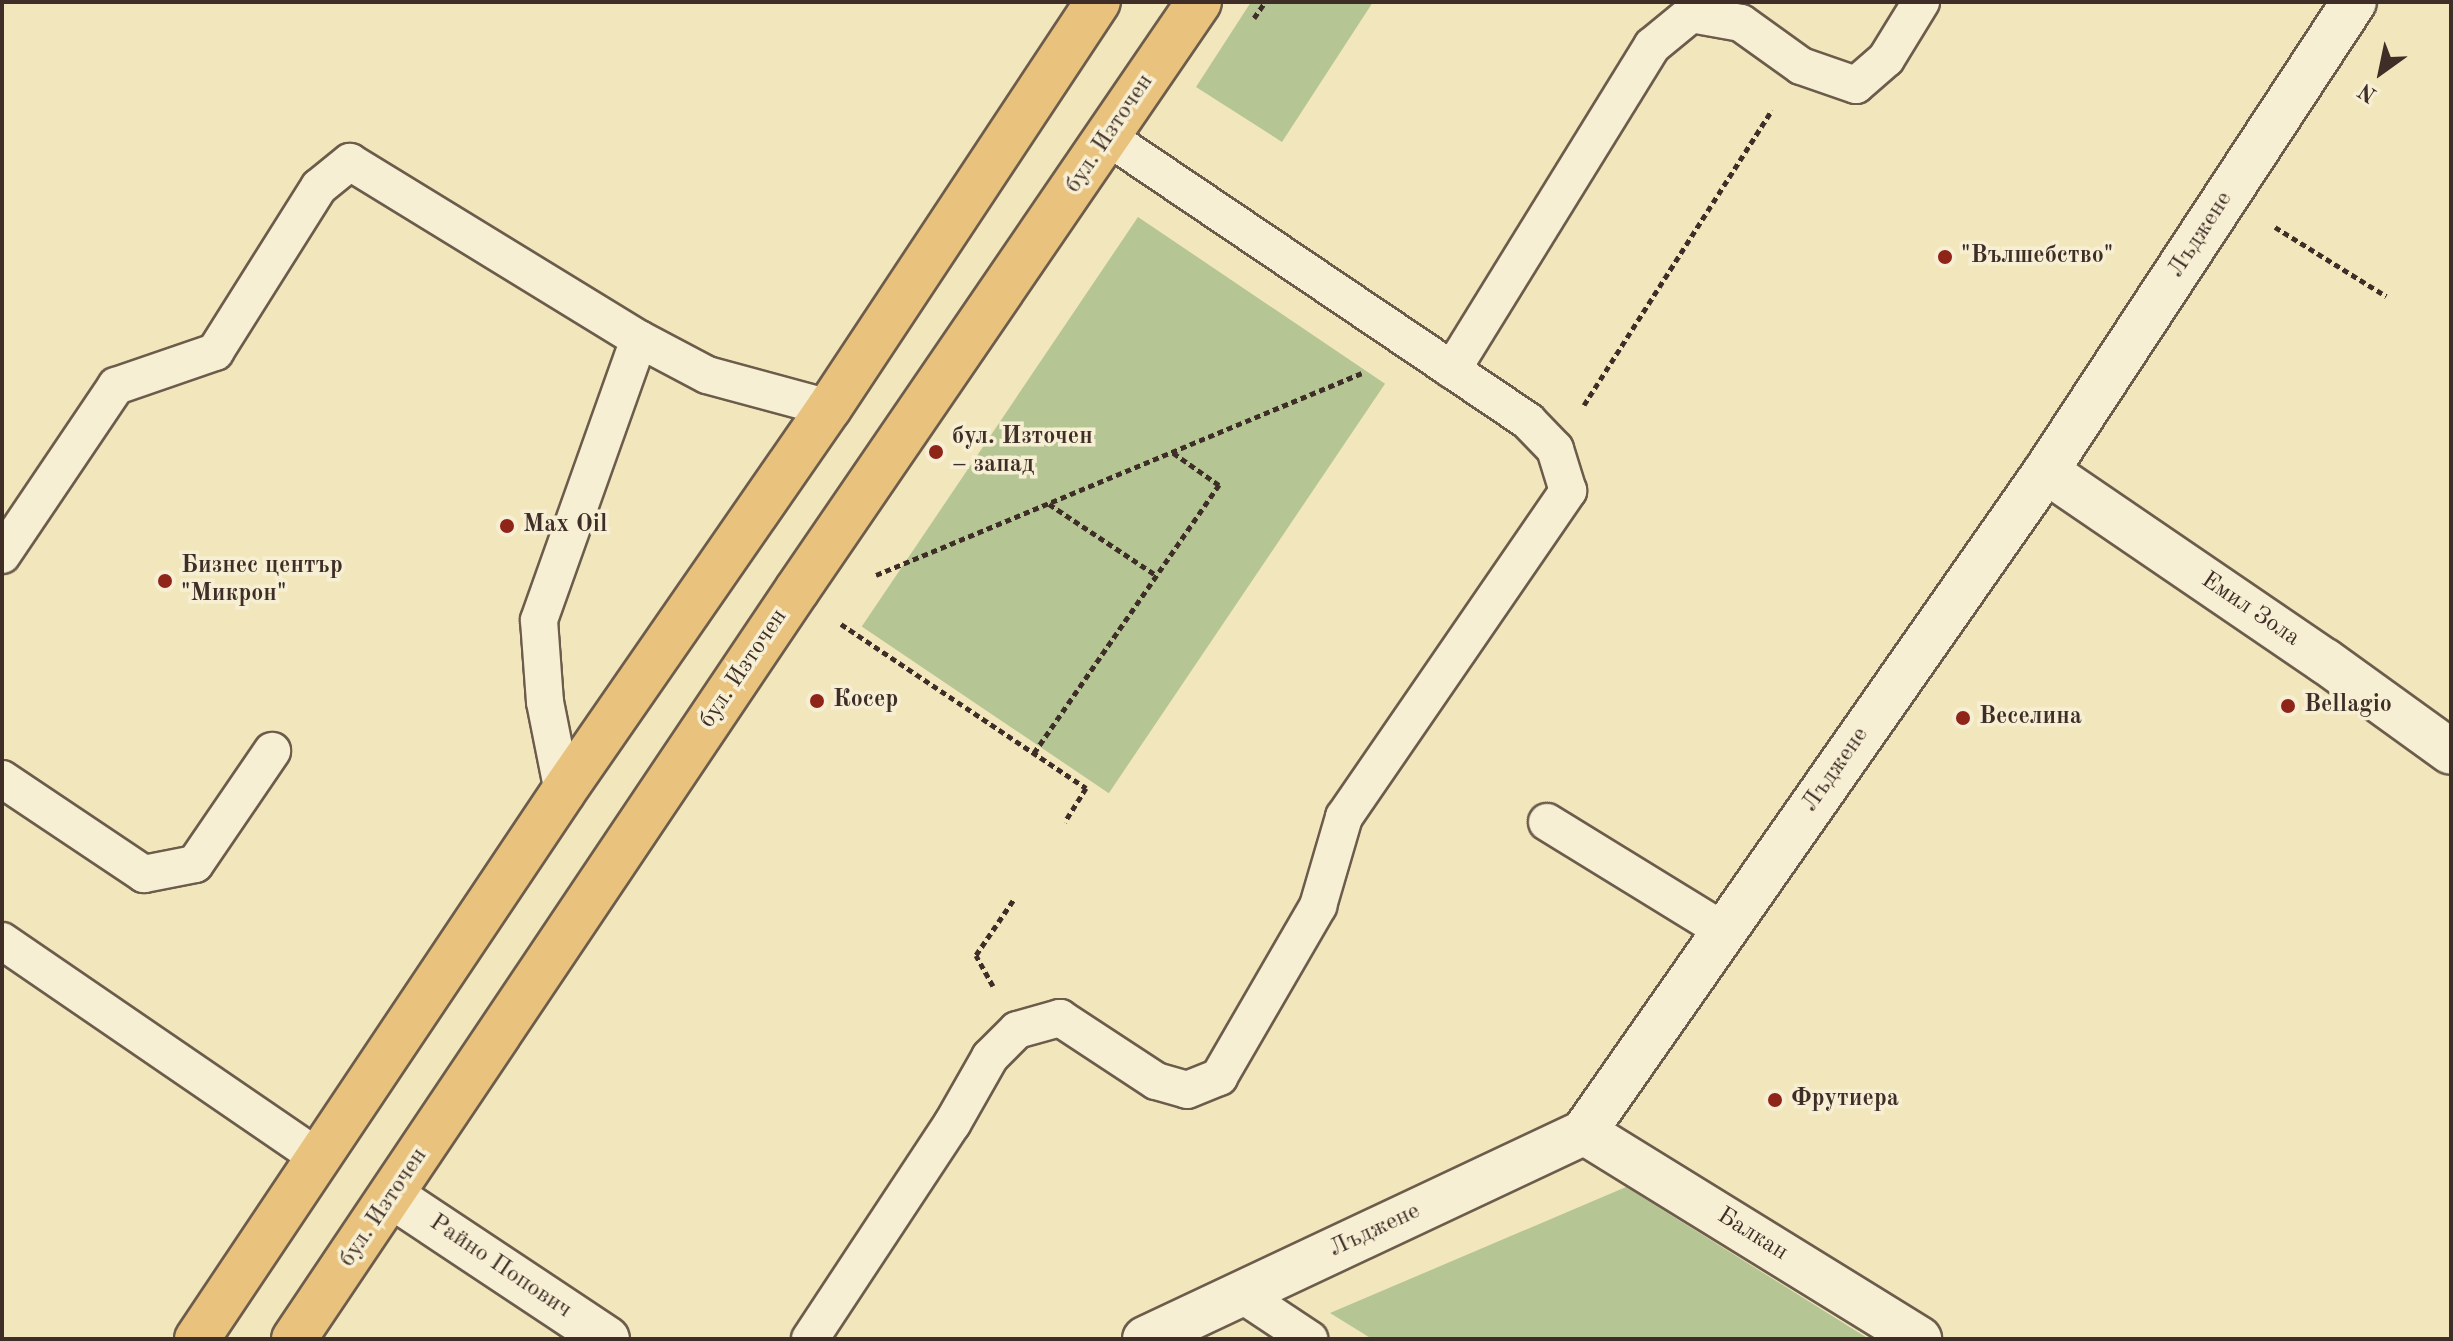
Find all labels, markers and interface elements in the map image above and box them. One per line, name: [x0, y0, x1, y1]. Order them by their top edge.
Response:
north arrow: [2341, 32, 2421, 112]
street label: бул. Източен: [1060, 69, 1160, 199]
text: N: [2355, 78, 2381, 106]
street label: Лъджене: [2163, 187, 2239, 283]
place label: "Вълшебство": [1961, 243, 2113, 271]
marker: "Вълшебство": [1936, 248, 1954, 266]
place label: бул. Източен – запад: [952, 424, 1093, 480]
marker: бул. Източен – запад: [927, 443, 945, 461]
place label: Max Oil: [523, 512, 607, 540]
marker: Max Oil: [498, 517, 516, 535]
place label: Бизнес център "Микрон": [181, 553, 343, 609]
street label: Емил Зола: [2195, 566, 2305, 654]
marker: Бизнес център "Микрон": [156, 572, 174, 590]
street label: бул. Източен: [694, 604, 794, 734]
place label: Косер: [833, 687, 898, 715]
marker: Косер: [808, 692, 826, 710]
place label: Bellagio: [2304, 692, 2392, 720]
marker: Bellagio: [2279, 697, 2297, 715]
place label: Веселина: [1979, 704, 2082, 732]
marker: Веселина: [1954, 709, 1972, 727]
street label: Лъджене: [1796, 722, 1876, 818]
place label: Фрутиера: [1791, 1086, 1899, 1114]
marker: Фрутиера: [1766, 1091, 1784, 1109]
street label: бул. Източен: [334, 1143, 434, 1273]
street label: Лъджене: [1325, 1197, 1425, 1265]
street label: Балкан: [1711, 1202, 1793, 1268]
street label: Райно Попович: [423, 1209, 577, 1325]

